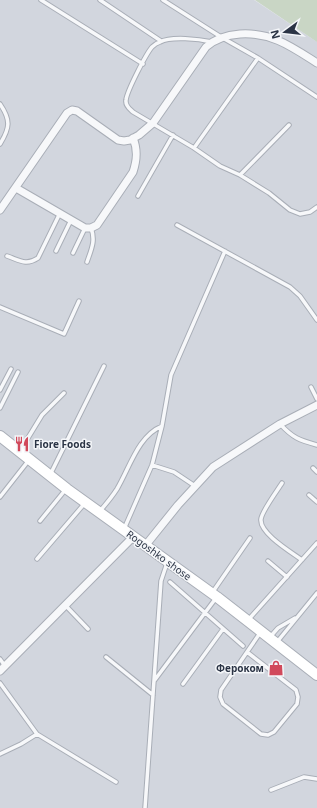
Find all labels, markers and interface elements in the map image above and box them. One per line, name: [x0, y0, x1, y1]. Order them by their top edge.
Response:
north arrow: [265, 12, 305, 52]
text: N: [266, 28, 283, 41]
restaurant icon: Fiore Foods: [13, 435, 31, 453]
place label: Fiore Foods: [34, 437, 91, 451]
street label: Rogoshko shose: [124, 527, 194, 583]
shop icon: Фероком: [267, 659, 285, 677]
place label: Фероком: [216, 661, 264, 675]

